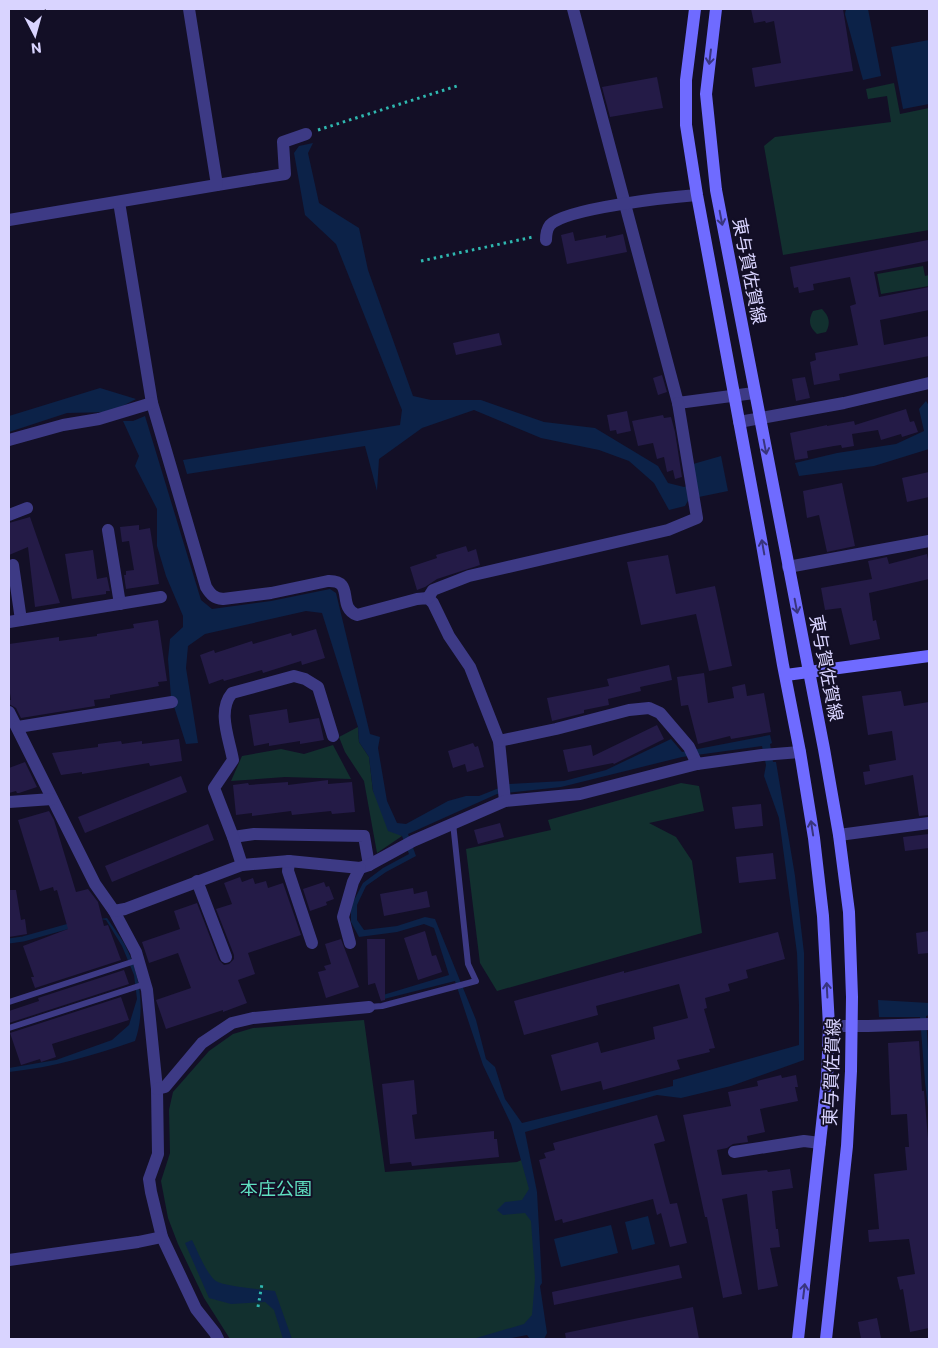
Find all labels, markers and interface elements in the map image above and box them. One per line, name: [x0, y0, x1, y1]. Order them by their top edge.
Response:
north arrow: [10, 10, 60, 60]
text: N: [30, 39, 43, 57]
one-way arrow: [705, 49, 715, 65]
one-way arrow: [717, 210, 727, 226]
street label: 東与賀佐賀線: [729, 216, 771, 326]
one-way arrow: [760, 438, 770, 454]
one-way arrow: [757, 540, 767, 556]
one-way arrow: [792, 598, 801, 614]
street label: 東与賀佐賀線: [806, 613, 848, 723]
one-way arrow: [807, 820, 817, 836]
one-way arrow: [823, 982, 832, 998]
street label: 東与賀佐賀線: [818, 1018, 844, 1126]
park label: 本庄公園: [240, 1177, 312, 1199]
one-way arrow: [799, 1283, 809, 1299]

